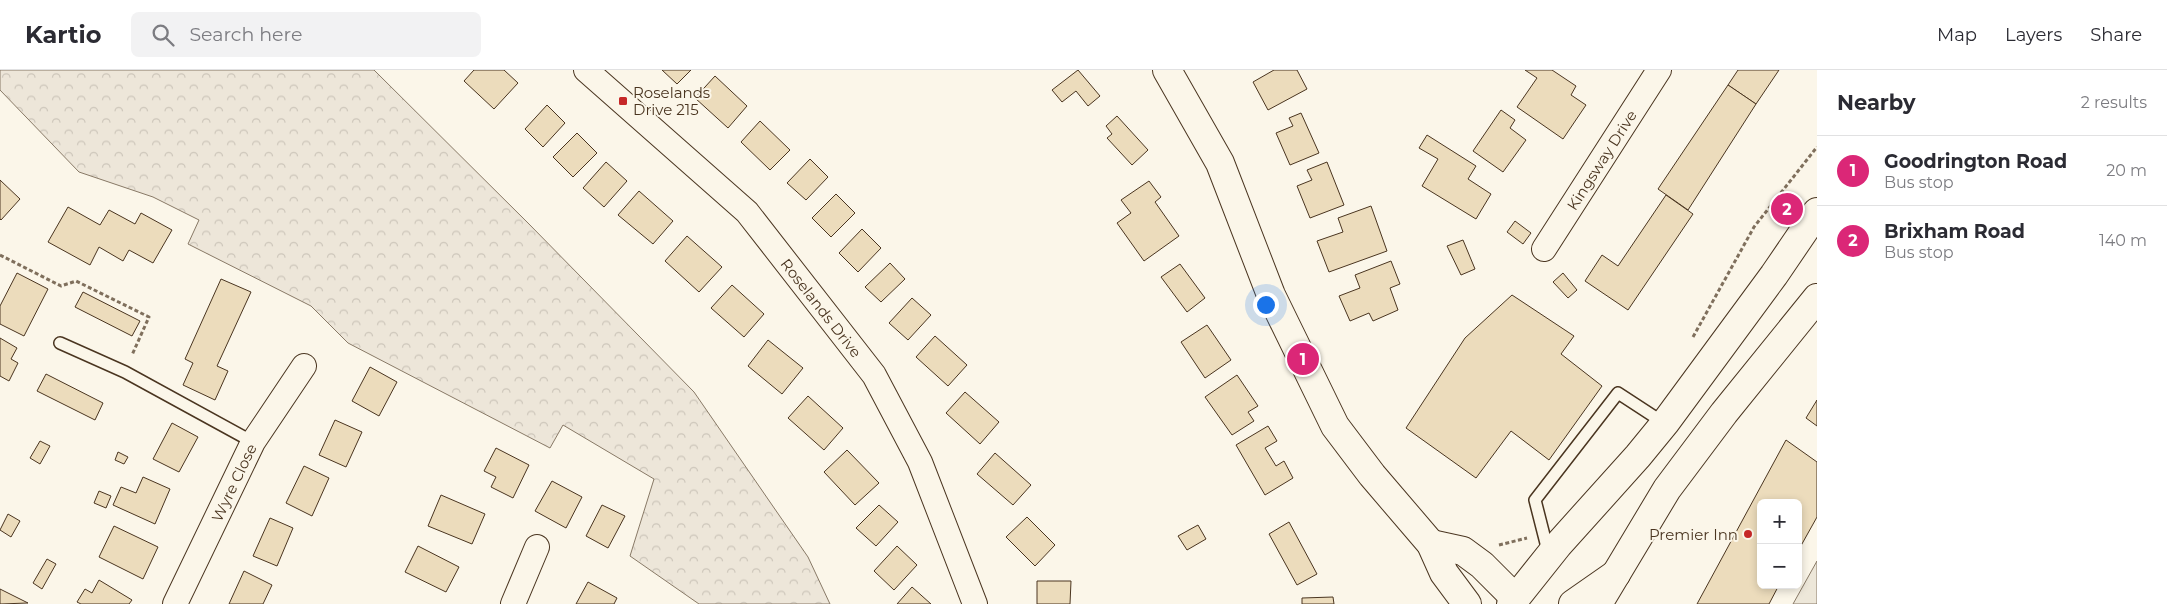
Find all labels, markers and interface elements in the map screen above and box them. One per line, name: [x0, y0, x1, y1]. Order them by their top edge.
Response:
search box: [131, 12, 481, 57]
text: Kartio: [25, 20, 101, 49]
icon: search: [149, 21, 177, 49]
text: Search here: [189, 23, 302, 46]
text: Map: [1937, 24, 1977, 46]
text: Layers: [2005, 24, 2062, 46]
text: Share: [2090, 24, 2142, 46]
place label: Roselands Drive 215: [633, 83, 710, 119]
text: Nearby: [1837, 90, 1916, 115]
text: 2 results: [2081, 93, 2147, 112]
marker: Roselands Drive 215: [617, 95, 629, 107]
street label: Kingsway Drive: [1562, 106, 1640, 213]
text: Goodrington Road: [1884, 150, 2067, 173]
text: 1: [1850, 161, 1856, 180]
text: 20 m: [2106, 161, 2147, 180]
text: Bus stop: [1884, 173, 1954, 192]
pin: 2: [1771, 190, 1803, 228]
text: Brixham Road: [1884, 220, 2025, 243]
text: 2: [1848, 231, 1858, 250]
text: 140 m: [2099, 231, 2147, 250]
text: Bus stop: [1884, 243, 1954, 262]
street label: Roselands Drive: [777, 254, 866, 361]
your location: [1253, 292, 1279, 318]
pin: 1: [1287, 340, 1319, 378]
street label: Wyre Close: [207, 440, 260, 524]
map controls: [1757, 499, 1802, 589]
button: +: [1757, 499, 1802, 544]
place label: Premier Inn: [1649, 525, 1738, 544]
marker: Premier Inn: [1742, 528, 1754, 540]
button: −: [1757, 544, 1802, 589]

